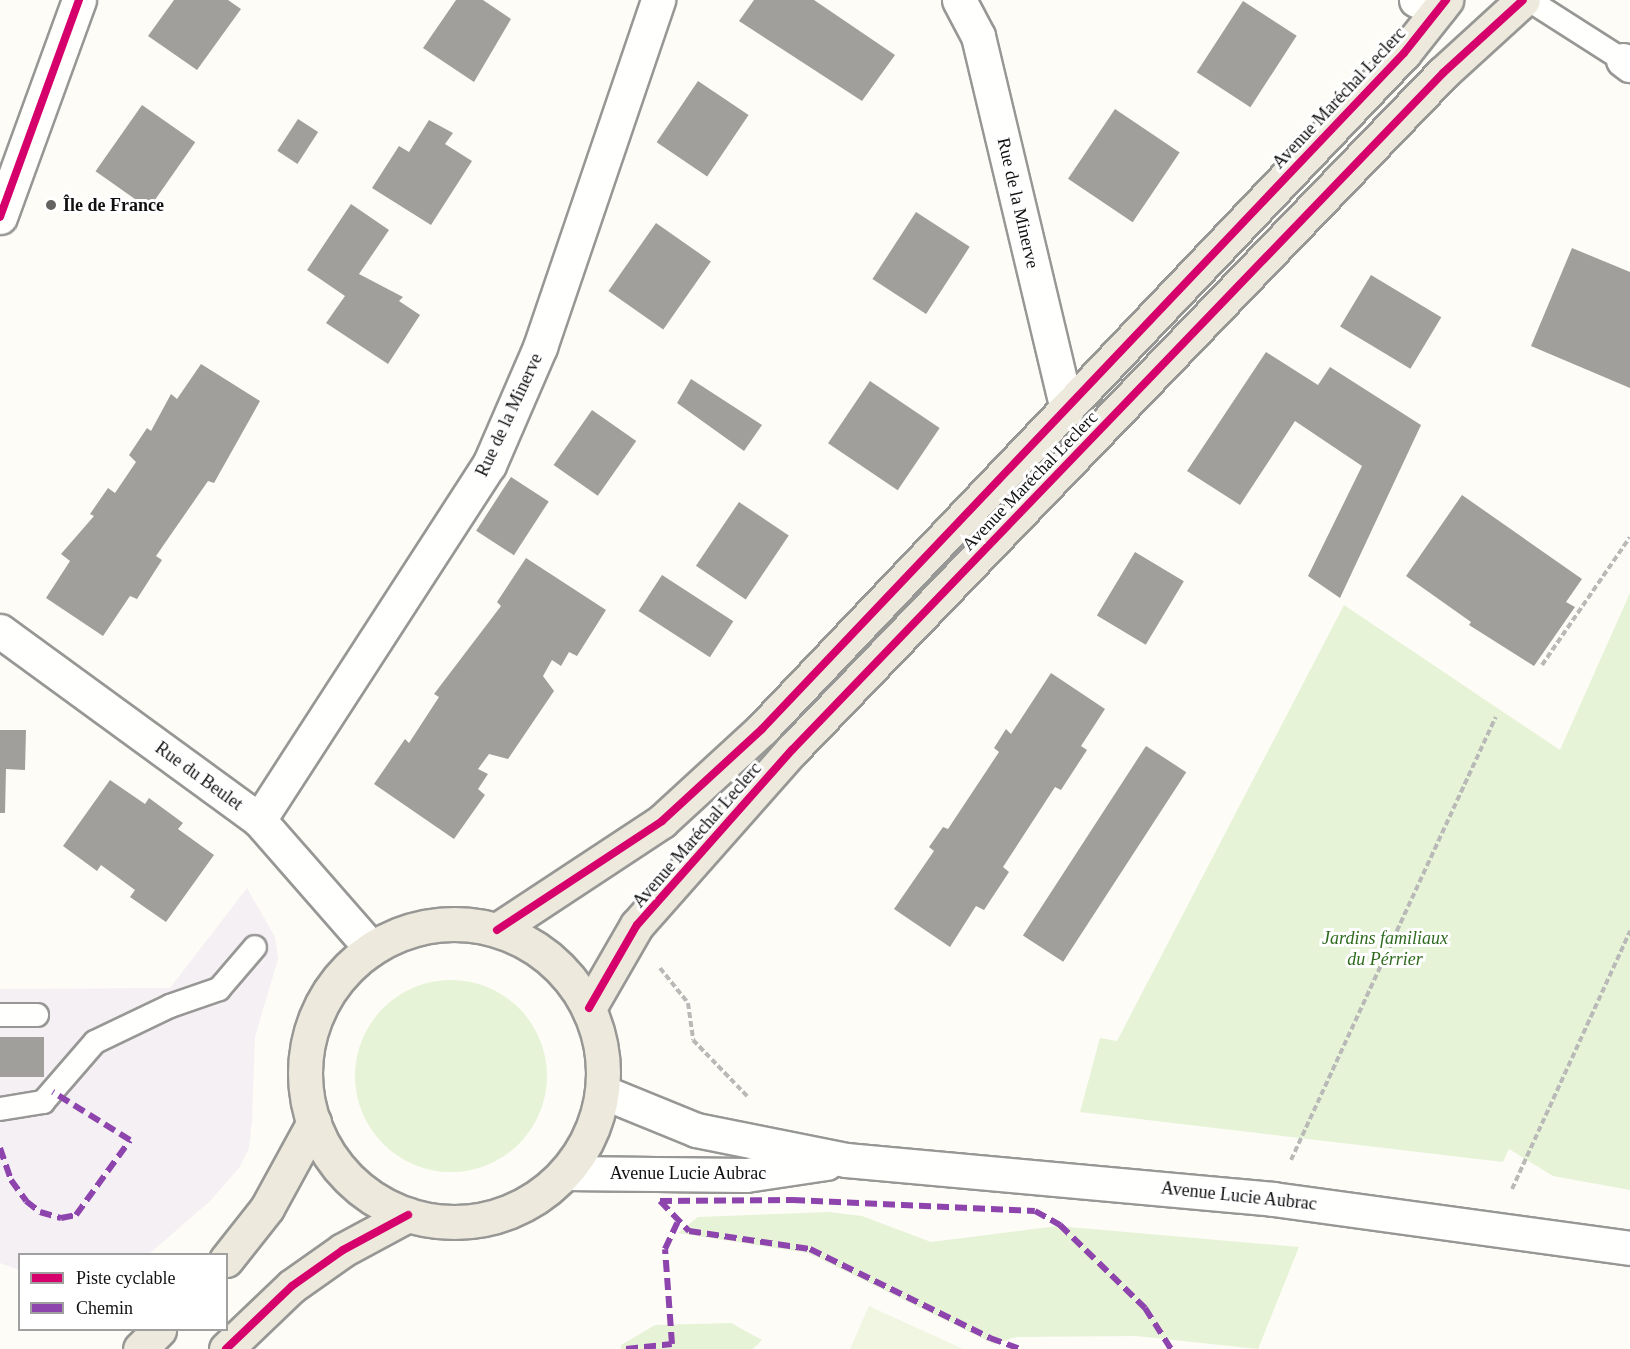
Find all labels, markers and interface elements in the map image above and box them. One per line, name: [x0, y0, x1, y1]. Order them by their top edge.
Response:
street label: Avenue Maréchal Leclerc: [1268, 23, 1410, 173]
street label: Rue de la Minerve: [992, 136, 1044, 270]
place label: Île de France: [63, 194, 164, 216]
marker: Île de France: [44, 198, 58, 212]
street label: Rue de la Minerve: [471, 350, 547, 480]
street label: Avenue Maréchal Leclerc: [958, 407, 1102, 555]
street label: Rue du Beulet: [151, 737, 247, 815]
street label: Avenue Maréchal Leclerc: [628, 758, 766, 912]
park label: Jardins familiaux du Pérrier: [1322, 928, 1448, 970]
street label: Avenue Lucie Aubrac: [609, 1162, 767, 1184]
street label: Avenue Lucie Aubrac: [1160, 1177, 1318, 1215]
legend: [18, 1253, 228, 1331]
text: Piste cyclable: [76, 1268, 175, 1288]
text: Chemin: [76, 1298, 133, 1318]

